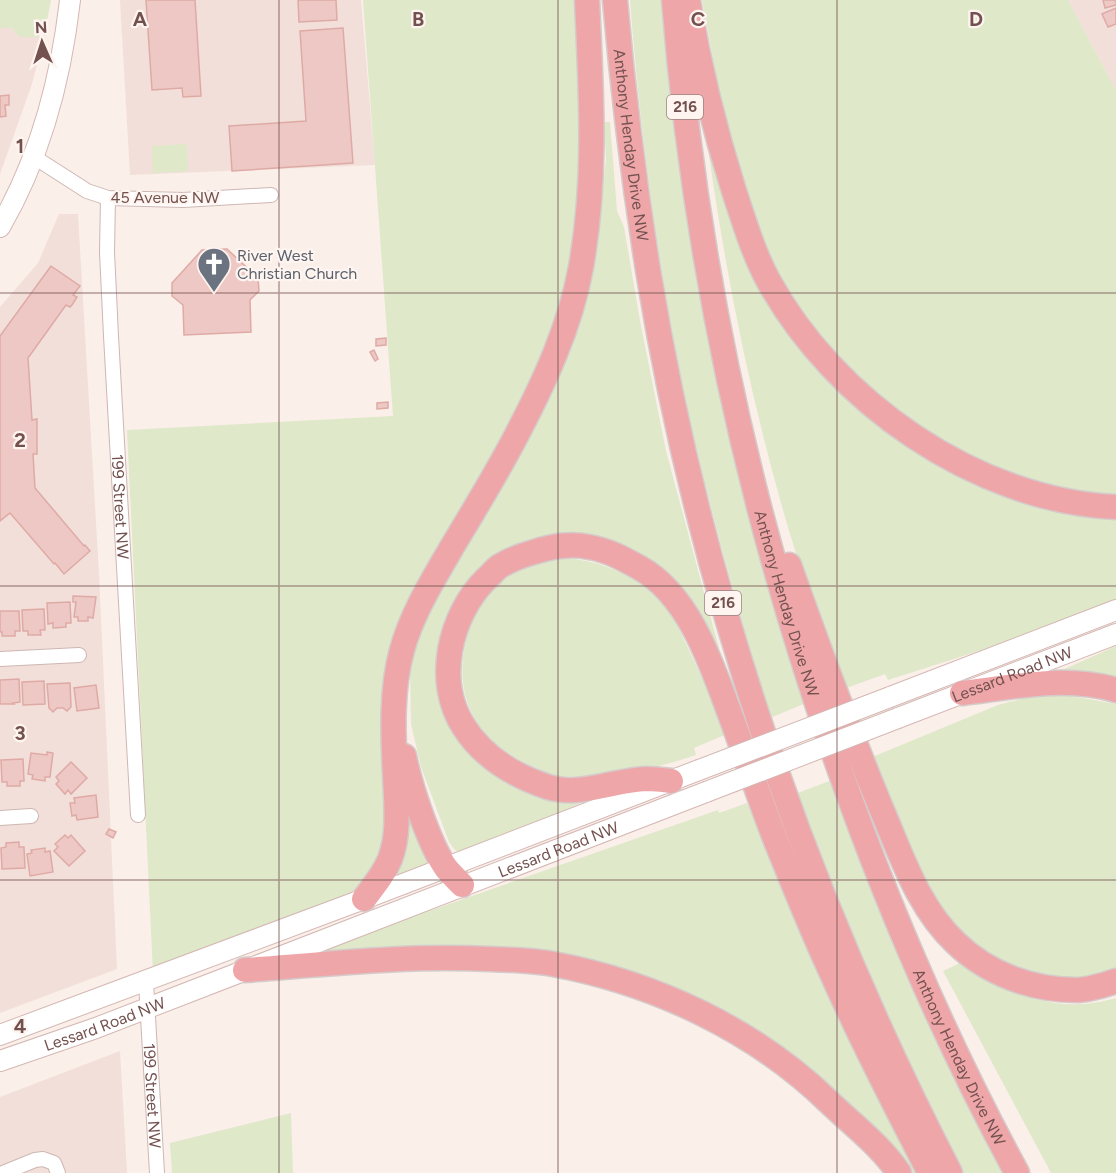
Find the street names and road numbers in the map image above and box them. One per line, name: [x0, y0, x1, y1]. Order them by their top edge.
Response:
street label: Anthony Henday Drive NW: [610, 48, 653, 243]
road number: 216: [667, 95, 703, 119]
street label: 45 Avenue NW: [111, 188, 220, 207]
street label: 199 Street NW: [108, 454, 133, 560]
street label: Anthony Henday Drive NW: [751, 508, 824, 700]
road number: 216: [705, 591, 741, 615]
street label: Lessard Road NW: [949, 642, 1075, 706]
street label: Lessard Road NW: [495, 817, 622, 881]
street label: Anthony Henday Drive NW: [909, 966, 1010, 1149]
street label: Lessard Road NW: [42, 992, 168, 1055]
street label: 199 Street NW: [140, 1043, 165, 1150]

